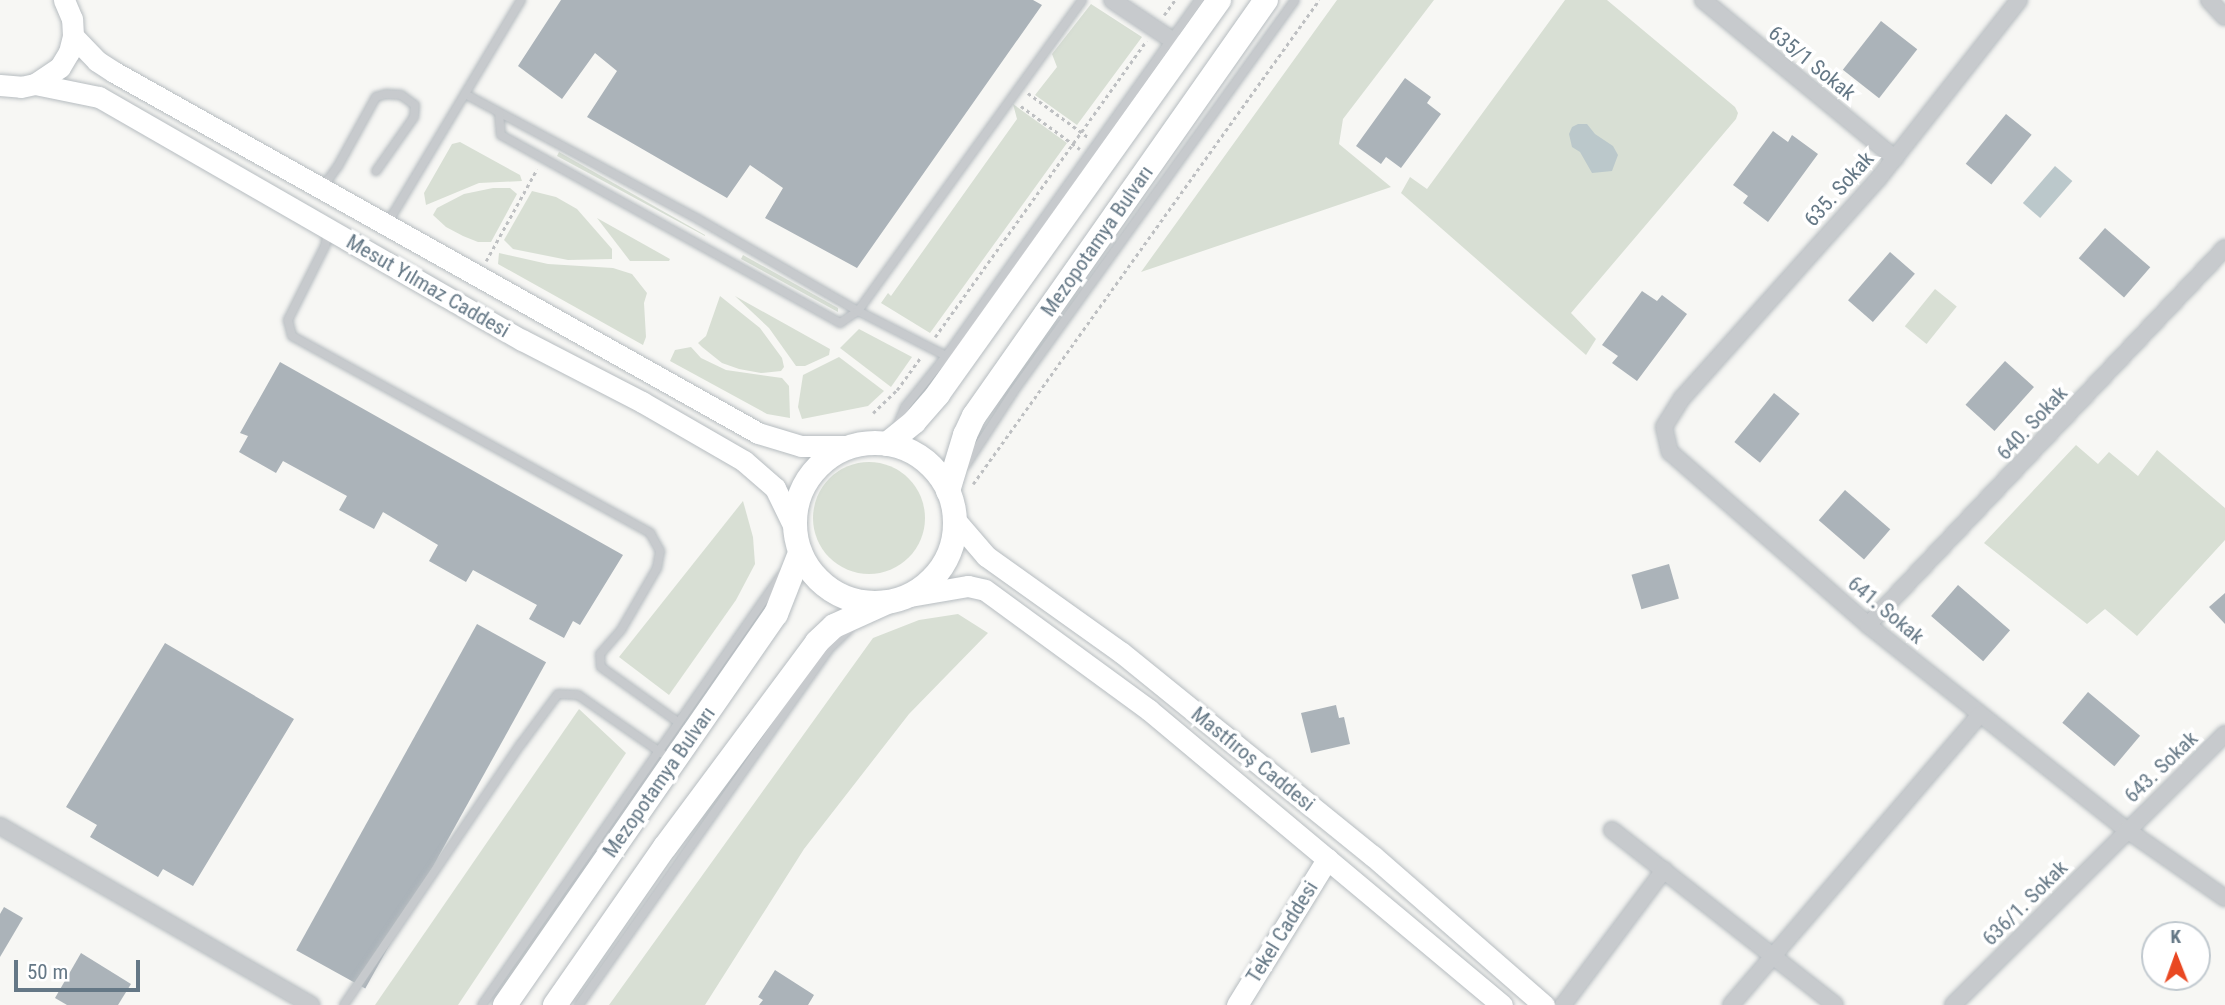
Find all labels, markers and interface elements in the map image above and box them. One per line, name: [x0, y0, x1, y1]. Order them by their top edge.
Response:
street label: 635/1 Sokak: [1763, 20, 1861, 106]
street label: 635. Sokak: [1799, 146, 1879, 232]
street label: Mezopotamya Bulvarı: [1036, 161, 1158, 321]
street label: Mesut Yılmaz Caddesi: [342, 229, 514, 343]
street label: 640. Sokak: [1991, 381, 2073, 465]
street label: 641. Sokak: [1843, 571, 1929, 649]
street label: Mezopotamya Bulvarı: [598, 702, 720, 862]
street label: Mastfıroş Caddesi: [1186, 702, 1320, 816]
street label: 643. Sokak: [2119, 726, 2203, 808]
street label: 636/1. Sokak: [1977, 855, 2073, 951]
street label: Tekel Caddesi: [1241, 876, 1323, 988]
north arrow: [2141, 921, 2211, 991]
text: K: [2170, 925, 2181, 948]
scale bar: [18, 946, 144, 990]
text: 50 m: [27, 960, 68, 984]

